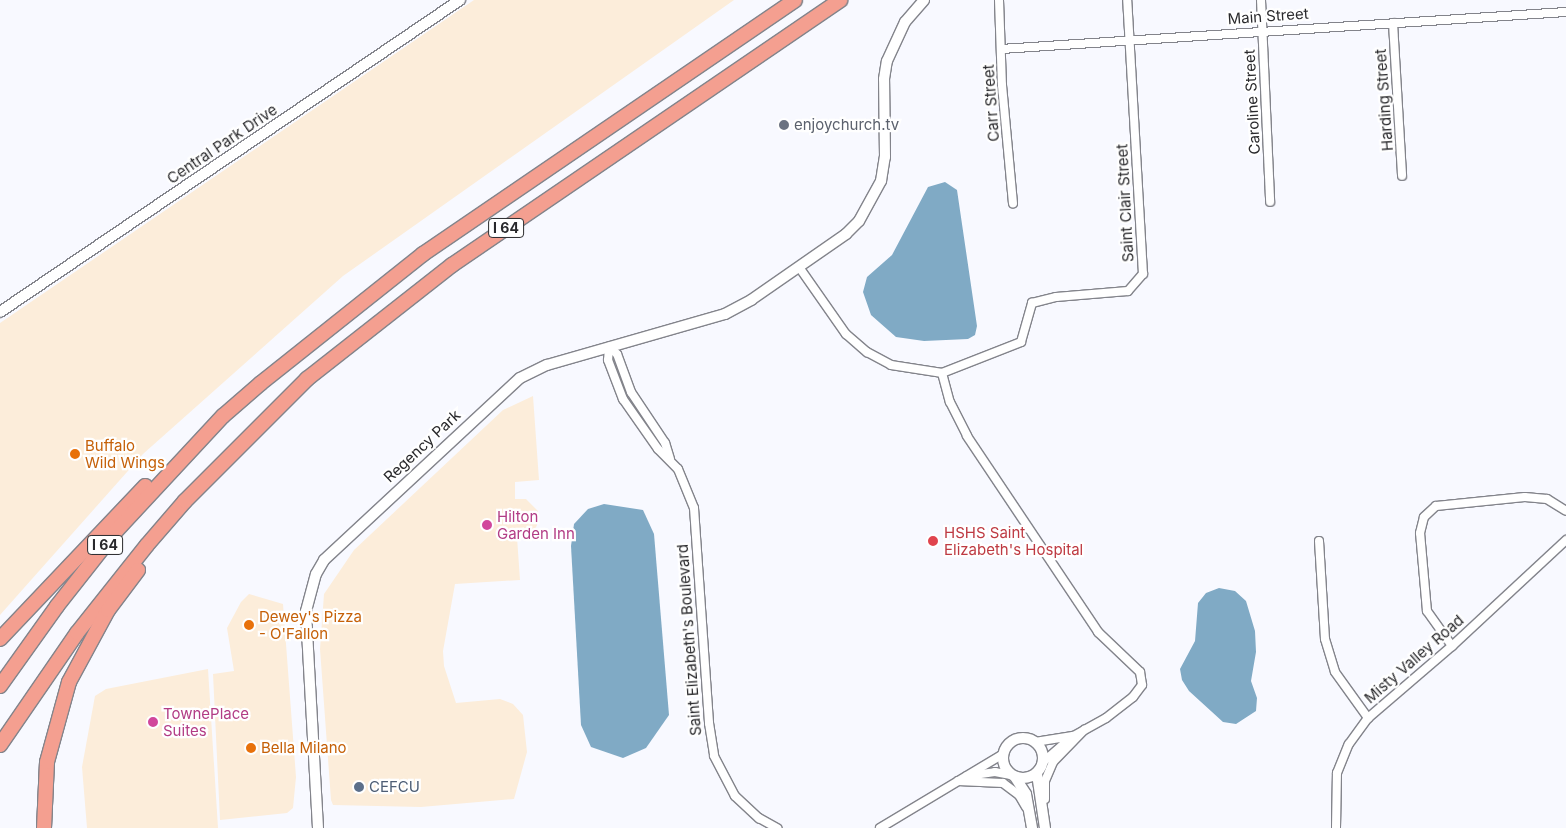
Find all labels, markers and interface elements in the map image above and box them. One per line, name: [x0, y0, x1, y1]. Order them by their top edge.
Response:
street label: Main Street: [1227, 4, 1309, 28]
street label: Harding Street: [1371, 48, 1397, 152]
street label: Caroline Street: [1240, 49, 1264, 155]
street label: Carr Street: [979, 64, 1003, 142]
street label: Central Park Drive: [164, 100, 280, 188]
place label: enjoychurch.tv: [794, 116, 899, 134]
marker: enjoychurch.tv: [778, 119, 790, 131]
street label: Saint Clair Street: [1113, 143, 1137, 263]
road number: I 64: [487, 217, 525, 240]
street label: Regency Park: [380, 406, 464, 486]
place label: Buffalo Wild Wings: [85, 436, 165, 471]
marker: Buffalo Wild Wings: [69, 448, 81, 460]
place label: Hilton Garden Inn: [497, 507, 575, 542]
marker: Hilton Garden Inn: [481, 519, 493, 531]
place label: HSHS Saint Elizabeth's Hospital: [944, 523, 1083, 558]
road number: I 64: [86, 534, 124, 556]
marker: HSHS Saint Elizabeth's Hospital: [926, 534, 940, 548]
street label: Saint Elizabeth's Boulevard: [673, 544, 705, 736]
place label: Dewey's Pizza - O'Fallon: [259, 607, 362, 642]
street label: Misty Valley Road: [1361, 611, 1467, 707]
marker: Dewey's Pizza - O'Fallon: [243, 619, 255, 631]
place label: TownePlace Suites: [163, 704, 249, 739]
marker: TownePlace Suites: [147, 716, 159, 728]
place label: Bella Milano: [261, 739, 347, 757]
marker: Bella Milano: [245, 742, 257, 754]
place label: CEFCU: [369, 778, 420, 796]
marker: CEFCU: [353, 781, 365, 793]

